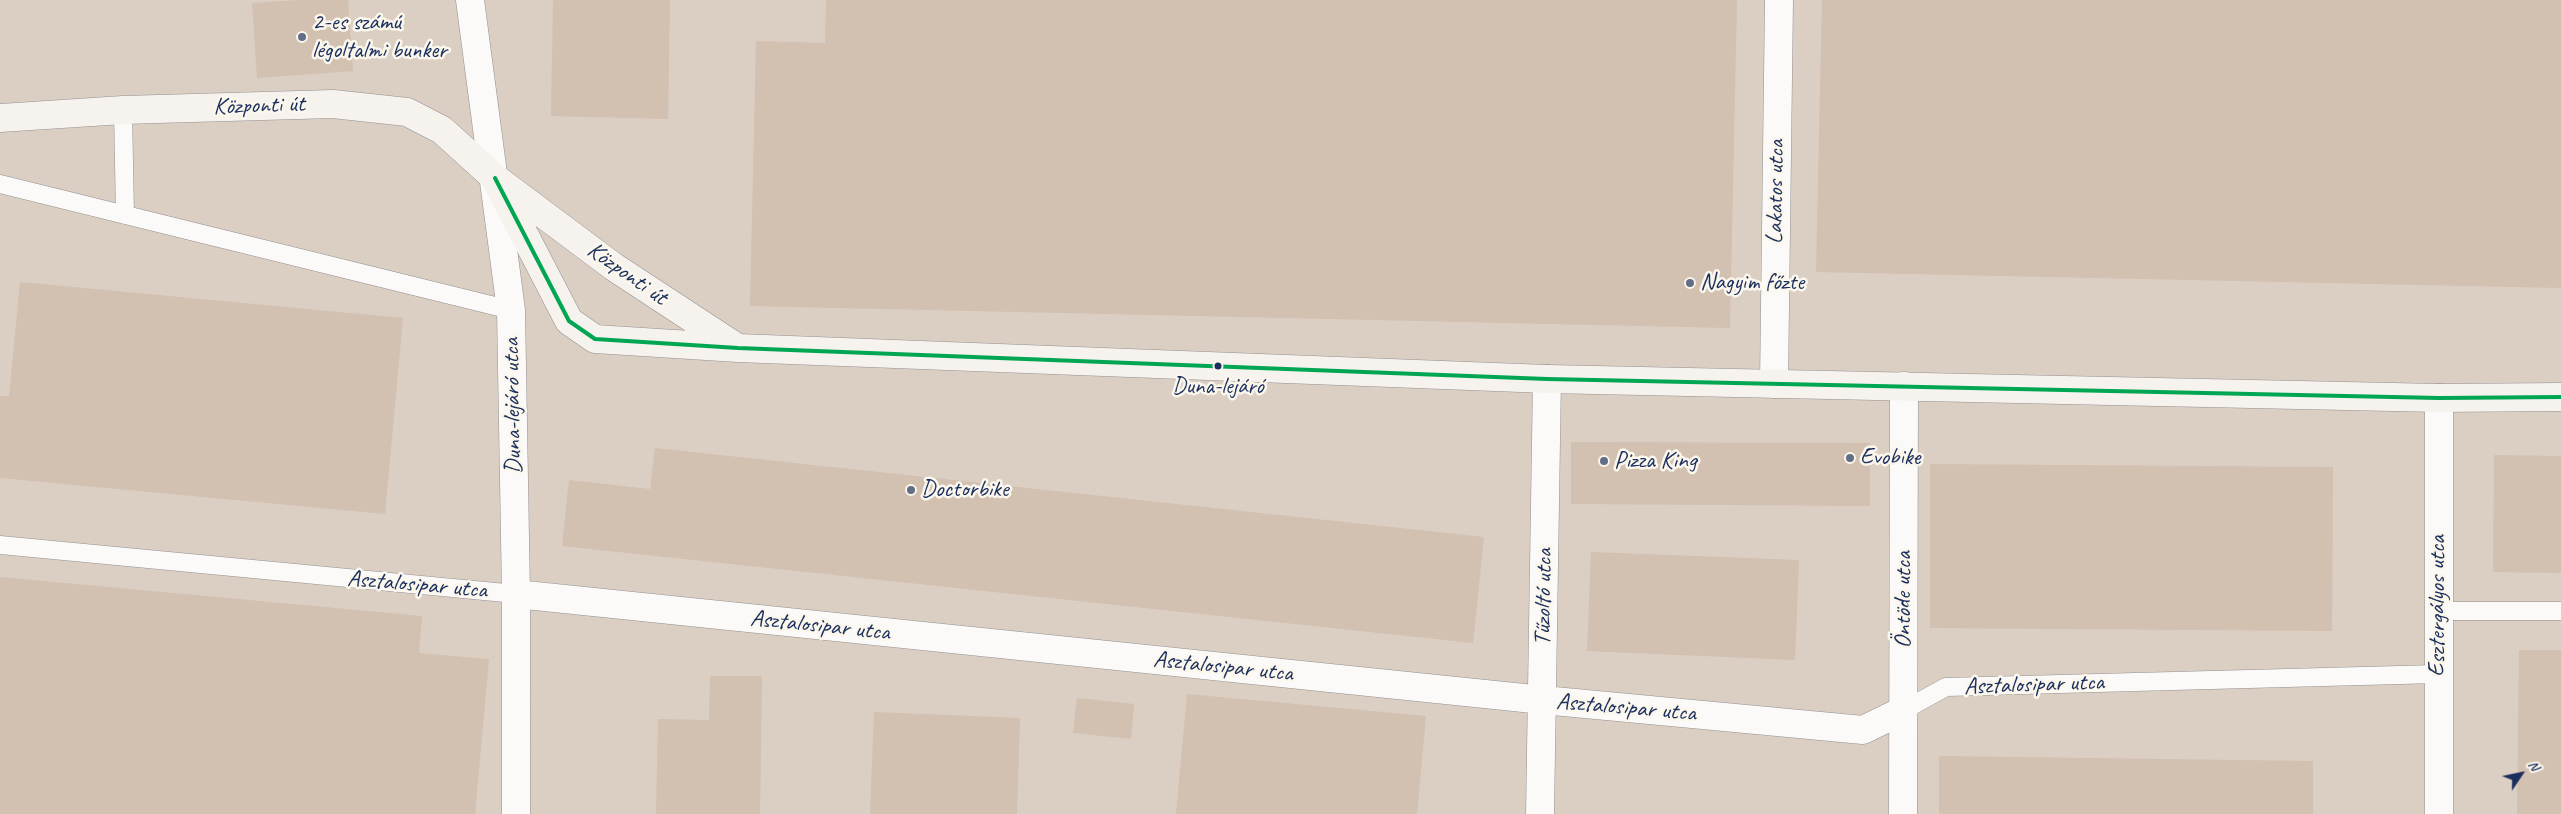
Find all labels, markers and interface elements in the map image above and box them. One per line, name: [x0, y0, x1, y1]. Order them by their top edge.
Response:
place label: 2-es számú légoltalmi bunker: [312, 9, 447, 65]
marker: 2-es számú légoltalmi bunker: [296, 31, 308, 43]
street label: Központi út: [213, 90, 305, 122]
street label: Lakatos utca: [1761, 140, 1791, 244]
street label: Központi út: [581, 236, 673, 312]
place label: Nagyim főzte: [1700, 269, 1804, 297]
marker: Nagyim főzte: [1684, 277, 1696, 289]
street label: Duna-lejáró utca: [497, 338, 529, 474]
marker: Duna-lejáró: [1213, 361, 1223, 371]
place label: Duna-lejáró: [1172, 373, 1264, 401]
place label: Evobike: [1860, 444, 1920, 472]
place label: Pizza King: [1614, 447, 1696, 475]
marker: Evobike: [1844, 452, 1856, 464]
marker: Pizza King: [1598, 455, 1610, 467]
place label: Doctorbike: [921, 476, 1009, 504]
marker: Doctorbike: [905, 484, 917, 496]
street label: Esztergályos utca: [2424, 535, 2452, 677]
street label: Tűzoltó utca: [1529, 548, 1559, 646]
street label: Öntöde utca: [1890, 551, 1918, 649]
street label: Asztalosipar utca: [346, 565, 488, 605]
street label: Asztalosipar utca: [749, 604, 891, 648]
street label: Asztalosipar utca: [1152, 645, 1294, 689]
street label: Asztalosipar utca: [1964, 668, 2104, 702]
street label: Asztalosipar utca: [1555, 688, 1697, 728]
north arrow: [2496, 749, 2546, 799]
text: N: [2524, 757, 2543, 774]

